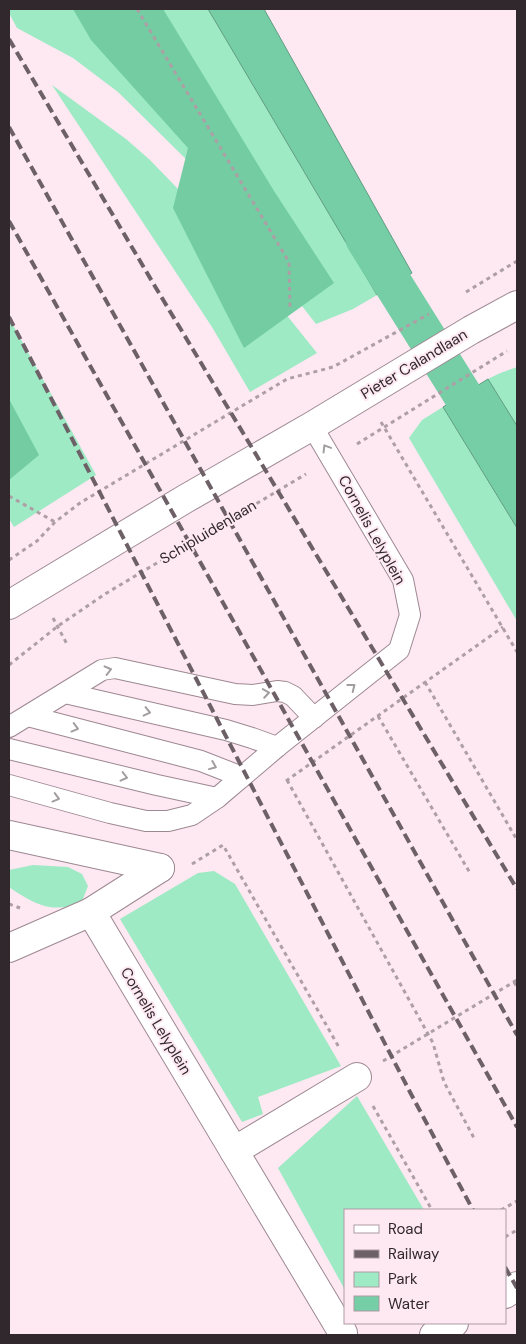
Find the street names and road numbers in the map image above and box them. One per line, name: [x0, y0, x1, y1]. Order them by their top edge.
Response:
street label: Pieter Calandlaan: [357, 324, 471, 404]
street label: Cornelis Lelyplein: [334, 472, 410, 588]
street label: Schipluidenlaan: [156, 495, 260, 569]
street label: Cornelis Lelyplein: [116, 964, 196, 1078]

